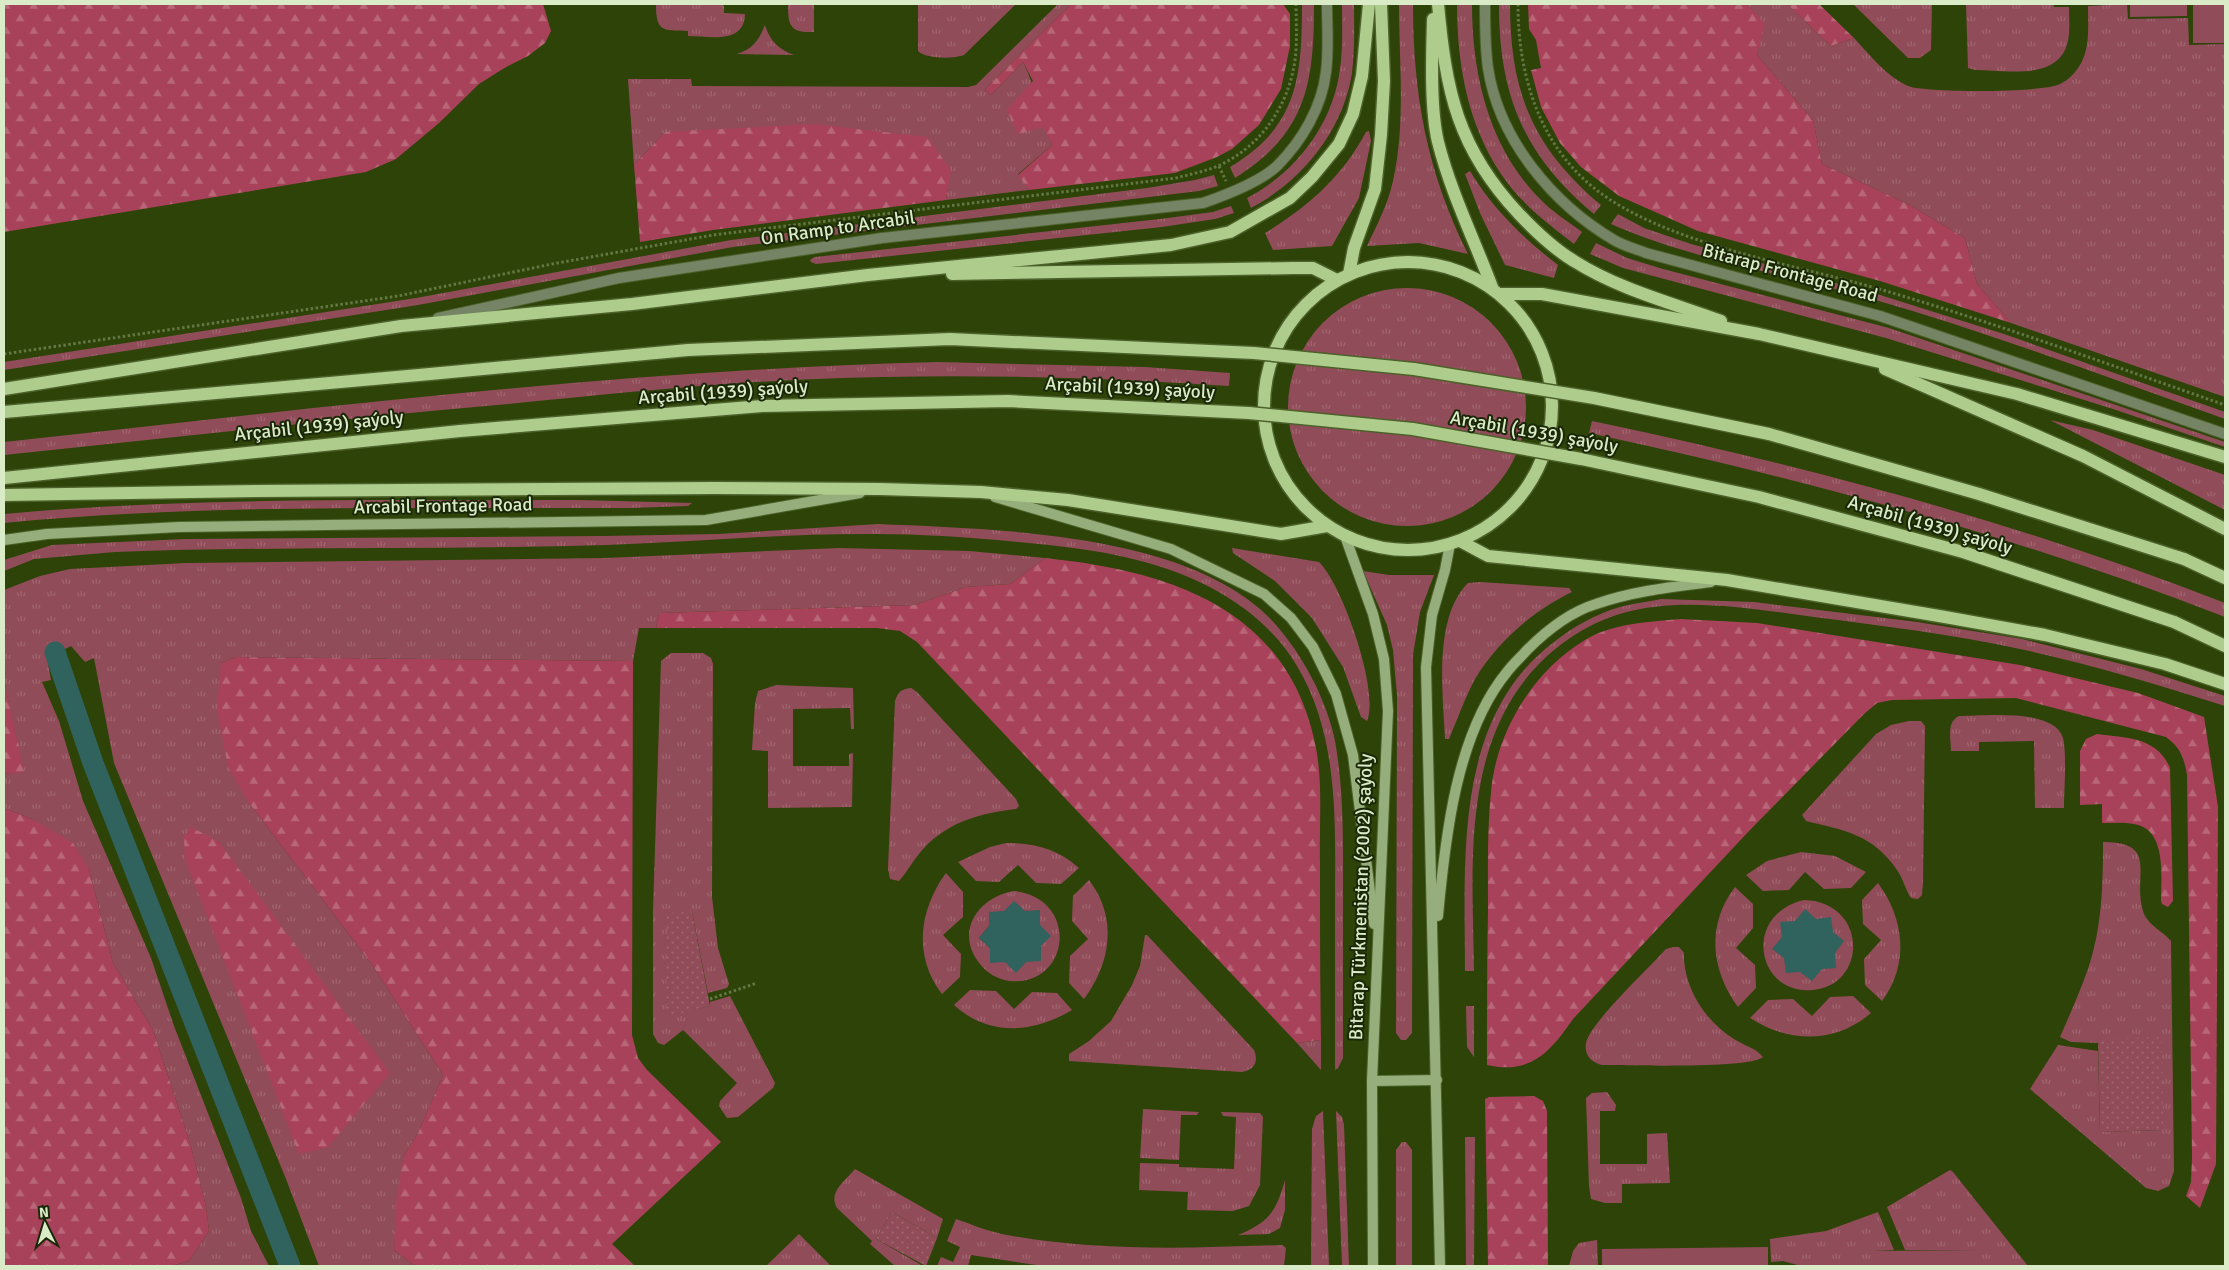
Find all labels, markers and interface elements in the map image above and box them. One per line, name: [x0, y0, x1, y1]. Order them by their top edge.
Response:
street label: On Ramp to Arcabil: [759, 205, 917, 251]
street label: Bitarap Frontage Road: [1700, 238, 1880, 308]
street label: Arçabil (1939) şaýoly: [1044, 372, 1216, 404]
street label: Arçabil (1939) şaýoly: [637, 374, 809, 410]
street label: Arçabil (1939) şaýoly: [233, 405, 405, 447]
street label: Arçabil (1939) şaýoly: [1448, 405, 1620, 459]
street label: Arçabil (1939) şaýoly: [1845, 490, 2015, 560]
street label: Arcabil Frontage Road: [353, 492, 533, 520]
street label: Bitarap Türkmenistan (2002) şaýoly: [1344, 753, 1378, 1041]
north arrow: [20, 1200, 70, 1250]
text: N: [38, 1204, 50, 1221]

